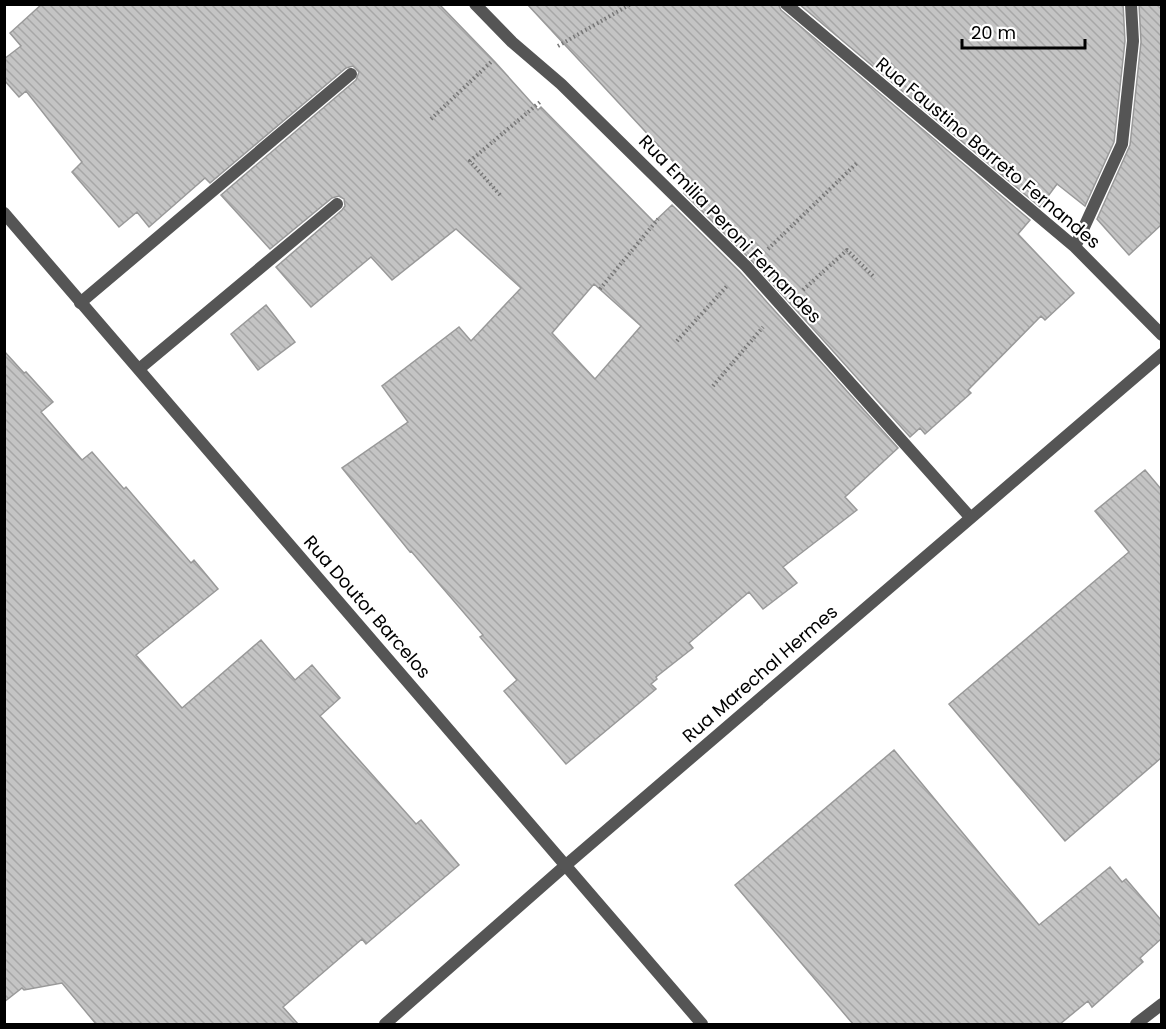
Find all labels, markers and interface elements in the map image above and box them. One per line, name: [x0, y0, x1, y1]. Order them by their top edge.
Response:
scale bar: [962, 12, 1085, 50]
text: 20 m: [971, 20, 1016, 45]
street label: Rua Faustino Barreto Fernandes: [871, 51, 1106, 254]
street label: Rua Emilia Peroni Fernandes: [634, 129, 827, 328]
street label: Rua Doutor Barcelos: [298, 530, 437, 684]
street label: Rua Marechal Hermes: [677, 599, 843, 748]

